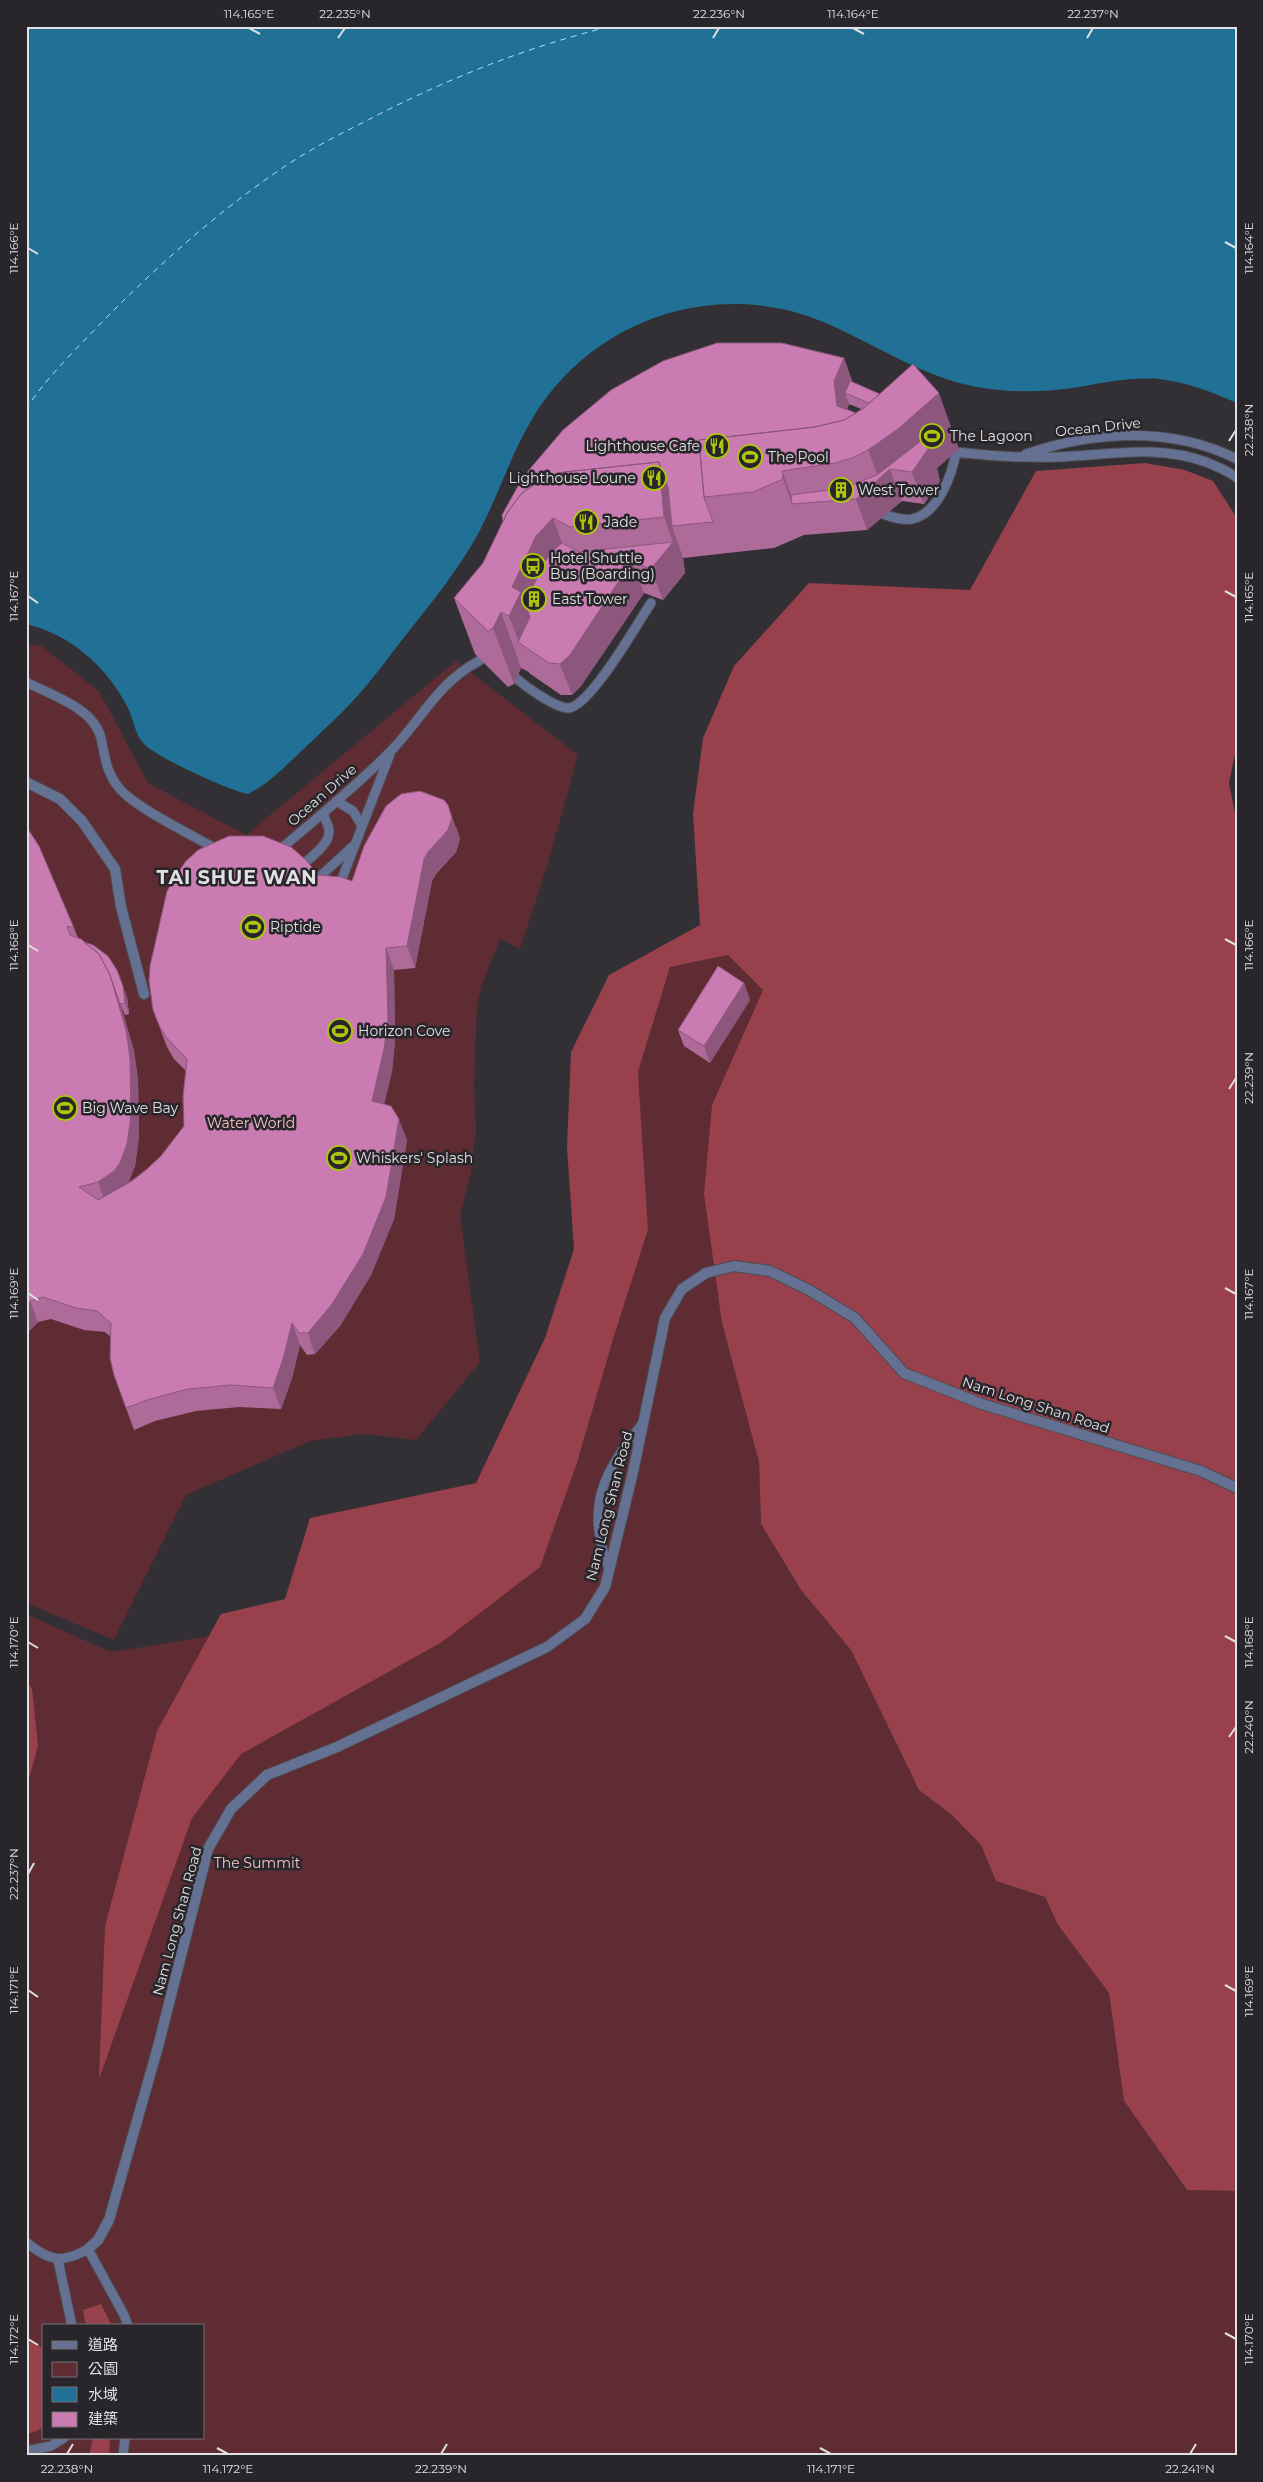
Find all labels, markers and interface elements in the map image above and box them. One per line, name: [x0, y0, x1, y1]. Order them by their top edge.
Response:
text: 114.165°E: [224, 6, 274, 21]
text: 22.235°N: [319, 6, 371, 21]
text: 22.236°N: [693, 6, 745, 21]
text: 114.164°E: [827, 6, 879, 21]
text: 22.237°N: [1067, 6, 1119, 21]
text: 114.164°E: [1241, 222, 1256, 274]
text: 114.166°E: [6, 223, 21, 274]
text: 22.238°N: [1241, 404, 1256, 456]
street label: Ocean Drive: [1054, 414, 1142, 440]
sports icon: The Lagoon: [919, 423, 945, 449]
place label: The Lagoon: [950, 427, 1033, 445]
restaurant icon: Lighthouse Cafe: [704, 433, 730, 459]
place label: Lighthouse Cafe: [585, 437, 700, 455]
sports icon: The Pool: [737, 444, 763, 470]
place label: The Pool: [768, 448, 829, 466]
restaurant icon: Lighthouse Loune: [641, 465, 667, 491]
place label: Lighthouse Loune: [508, 469, 636, 487]
building icon: West Tower: [828, 477, 854, 503]
place label: West Tower: [858, 481, 940, 499]
restaurant icon: Jade: [573, 509, 599, 535]
place label: Jade: [603, 513, 637, 531]
place label: Hotel Shuttle Bus (Boarding): [550, 549, 655, 583]
bus stop icon: Hotel Shuttle Bus (Boarding): [520, 553, 546, 579]
text: 114.167°E: [6, 571, 21, 621]
text: 114.165°E: [1241, 572, 1256, 622]
building icon: East Tower: [521, 586, 547, 612]
place label: East Tower: [552, 590, 628, 608]
street label: Ocean Drive: [284, 760, 360, 830]
district label: TAI SHUE WAN: [156, 866, 318, 889]
sports icon: Riptide: [240, 914, 266, 940]
place label: Riptide: [270, 918, 321, 936]
text: 114.168°E: [6, 919, 21, 971]
text: 114.166°E: [1241, 920, 1256, 971]
sports icon: Horizon Cove: [327, 1018, 353, 1044]
place label: Horizon Cove: [358, 1022, 450, 1040]
text: 22.239°N: [1241, 1052, 1256, 1104]
sports icon: Big Wave Bay: [52, 1095, 78, 1121]
place label: Big Wave Bay: [82, 1099, 179, 1117]
park label: Water World: [207, 1114, 295, 1132]
sports icon: Whiskers' Splash: [326, 1145, 352, 1171]
place label: Whiskers' Splash: [356, 1149, 473, 1167]
text: 114.169°E: [6, 1267, 21, 1319]
text: 114.167°E: [1241, 1269, 1256, 1319]
street label: Nam Long Shan Road: [960, 1373, 1112, 1437]
street label: Nam Long Shan Road: [582, 1429, 636, 1583]
text: 114.170°E: [6, 1616, 21, 1668]
text: 114.168°E: [1241, 1616, 1256, 1668]
text: 22.240°N: [1241, 1700, 1256, 1754]
street label: Nam Long Shan Road: [148, 1844, 206, 1998]
text: 22.237°N: [6, 1848, 21, 1900]
park label: The Summit: [214, 1854, 301, 1872]
text: 114.169°E: [1241, 1965, 1256, 2017]
text: 114.171°E: [6, 1966, 21, 2014]
text: 114.170°E: [1241, 2313, 1256, 2365]
text: 114.172°E: [6, 2314, 21, 2364]
legend: [42, 2324, 205, 2440]
text: 道路: [88, 2335, 118, 2354]
text: 公園: [88, 2359, 118, 2378]
text: 水域: [88, 2385, 118, 2404]
text: 建築: [88, 2409, 118, 2428]
text: 22.238°N: [41, 2461, 93, 2476]
text: 114.172°E: [203, 2461, 253, 2476]
text: 22.239°N: [415, 2461, 467, 2476]
text: 114.171°E: [807, 2461, 855, 2476]
text: 22.241°N: [1165, 2461, 1215, 2476]

